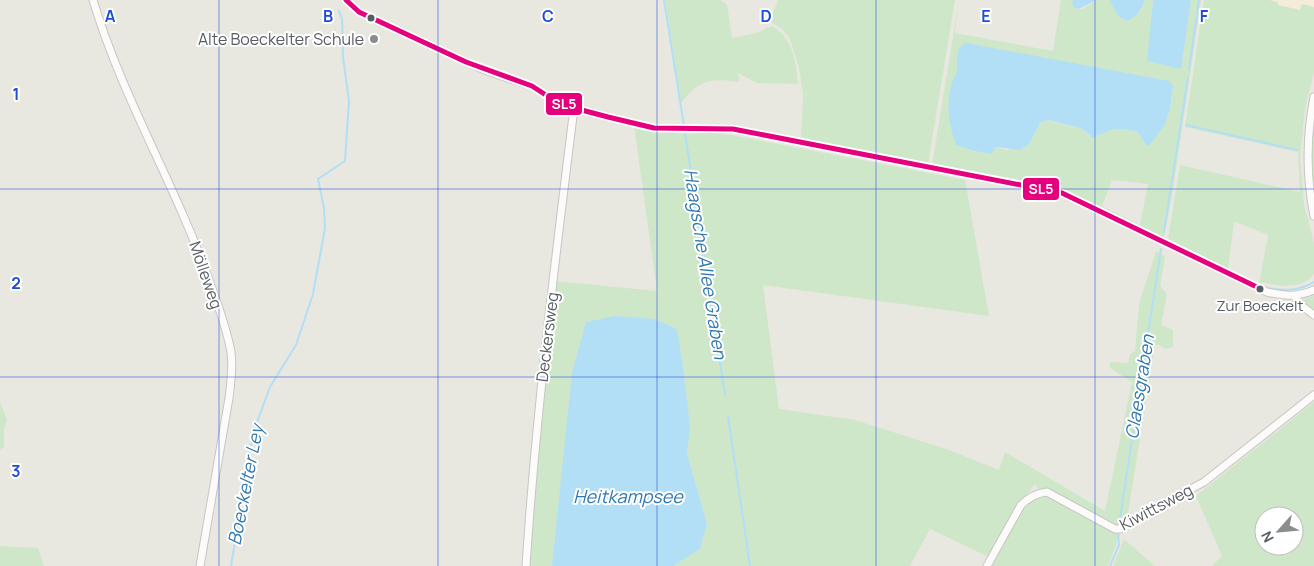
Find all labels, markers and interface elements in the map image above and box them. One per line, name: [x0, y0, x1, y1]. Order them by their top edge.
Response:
text: A: [105, 5, 116, 27]
text: B: [323, 5, 333, 27]
text: C: [542, 5, 554, 27]
text: D: [760, 5, 772, 27]
text: E: [981, 5, 991, 27]
text: F: [1200, 5, 1209, 27]
unlabelled marker: [366, 13, 376, 23]
place label: Alte Boeckelter Schule: [198, 28, 364, 50]
marker: Alte Boeckelter Schule: [368, 33, 380, 45]
text: 1: [12, 83, 20, 105]
line badge: SL5: [545, 92, 583, 116]
text: SL5: [552, 94, 576, 113]
water label: Haagsche Allee Graben: [679, 167, 733, 362]
line badge: SL5: [1022, 177, 1060, 201]
text: SL5: [1029, 179, 1053, 198]
street label: Mölleweg: [184, 238, 228, 312]
text: 2: [11, 272, 21, 294]
marker: Zur Boeckelt: [1255, 284, 1265, 294]
street label: Deckersweg: [531, 291, 563, 383]
place label: Zur Boeckelt: [1216, 295, 1304, 316]
water label: Claesgraben: [1119, 332, 1159, 441]
water label: Boeckelter Ley: [222, 420, 269, 547]
text: 3: [11, 460, 21, 482]
street label: Kiwittsweg: [1116, 479, 1196, 535]
water label: Heitkampsee: [573, 484, 684, 508]
north arrow: [1254, 506, 1304, 556]
text: N: [1256, 528, 1278, 546]

